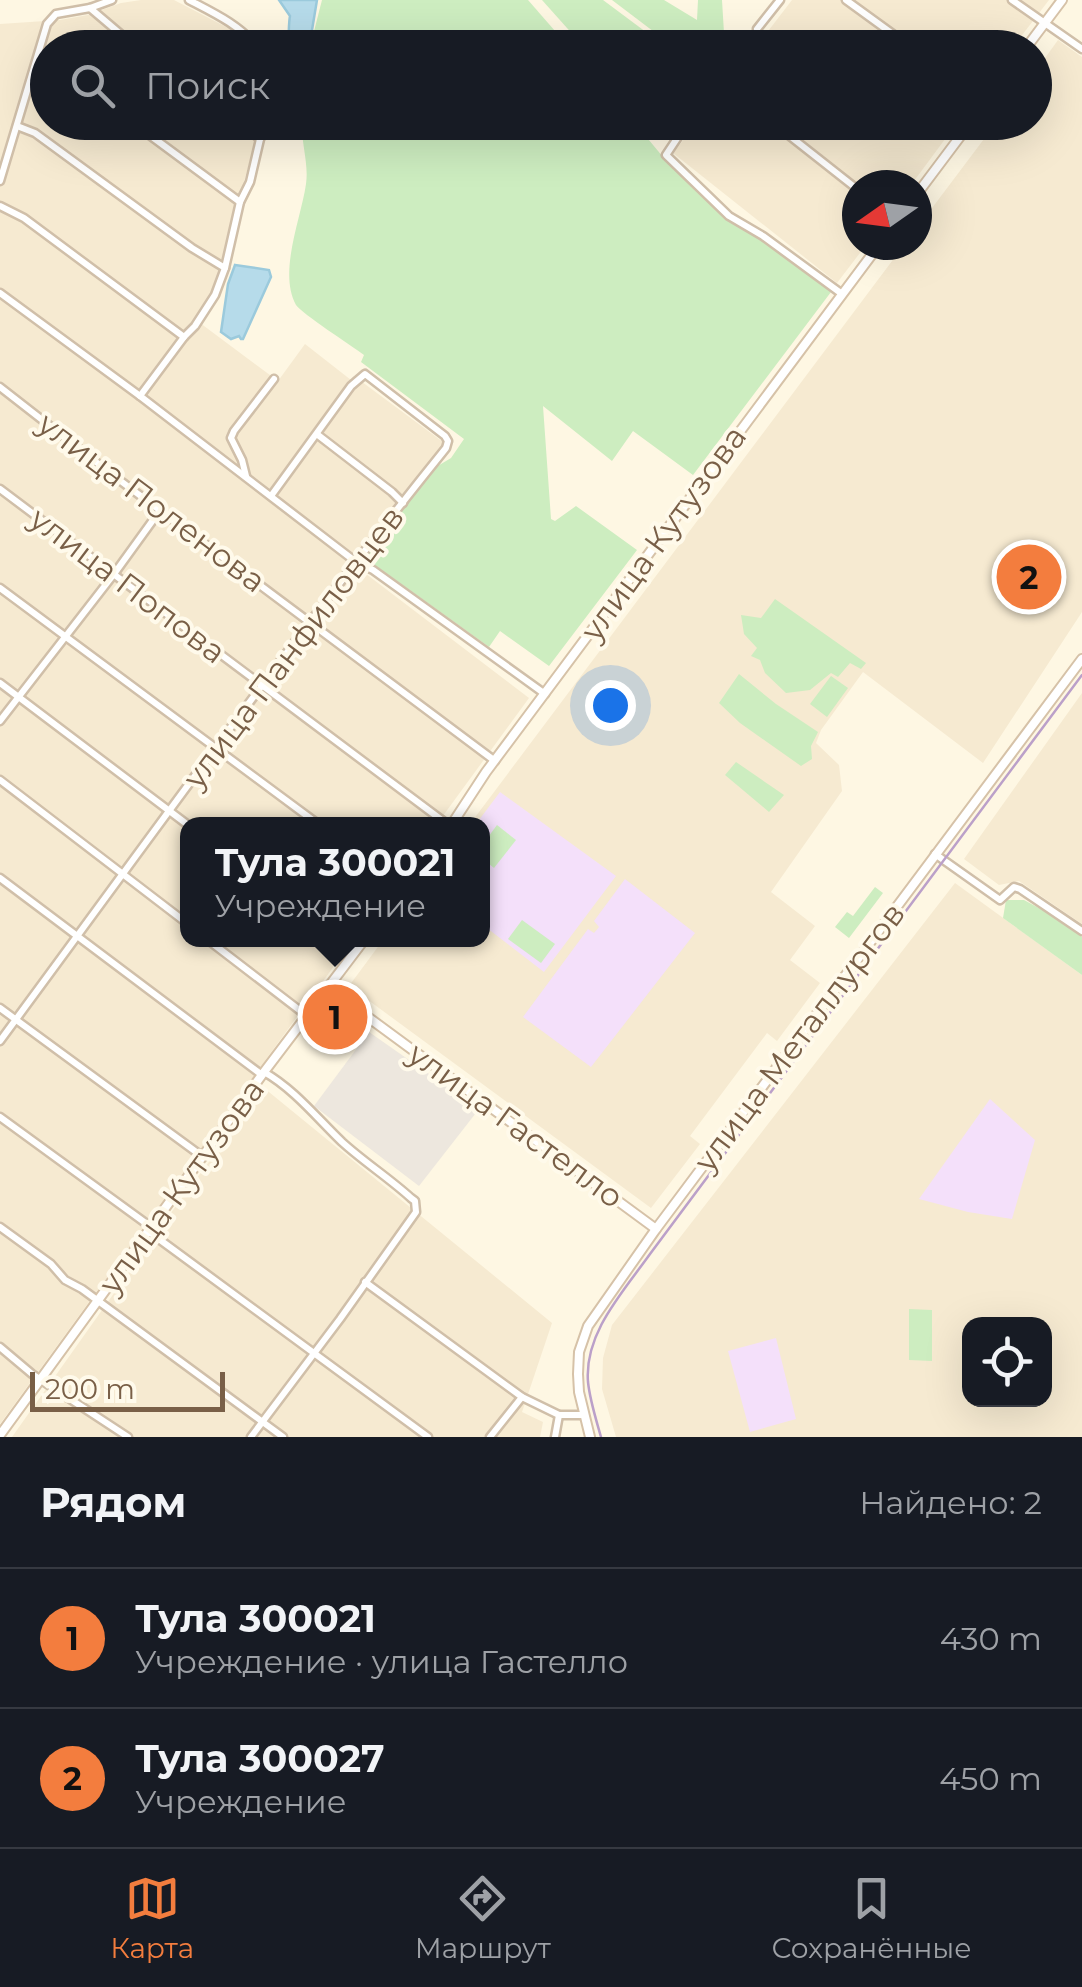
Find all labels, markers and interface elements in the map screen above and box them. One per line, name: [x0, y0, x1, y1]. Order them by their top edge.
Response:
search box: [30, 30, 1052, 140]
icon: search: [65, 58, 120, 113]
text: Поиск: [145, 62, 270, 109]
north arrow: [842, 170, 932, 260]
street label: улица Поленова: [30, 403, 274, 600]
street label: улица Кутузова: [571, 418, 754, 649]
street label: улица Попова: [22, 498, 234, 671]
street label: улица Панфиловцев: [174, 498, 412, 797]
pin: 2: [996, 540, 1062, 614]
your location: [585, 680, 636, 731]
popup: [180, 817, 490, 947]
text: Тула 300021: [215, 839, 455, 886]
text: Учреждение: [215, 886, 426, 925]
street label: улица Металлургов: [685, 895, 913, 1180]
pin: 1: [302, 980, 368, 1054]
street label: улица Гастелло: [400, 1033, 631, 1216]
street label: улица Кутузова: [89, 1071, 272, 1302]
map controls: [962, 1317, 1052, 1407]
button: locate: [962, 1317, 1052, 1407]
scale bar: [30, 1367, 225, 1412]
text: 200 m: [45, 1372, 135, 1406]
text: Рядом: [40, 1476, 187, 1528]
text: Найдено: 2: [859, 1483, 1042, 1522]
text: Тула 300021: [135, 1595, 376, 1642]
text: 1: [66, 1619, 79, 1658]
text: 430 m: [940, 1619, 1042, 1658]
text: Учреждение · улица Гастелло: [135, 1642, 628, 1681]
text: Тула 300027: [135, 1735, 385, 1782]
text: 2: [63, 1759, 82, 1798]
text: 450 m: [939, 1759, 1042, 1798]
text: Учреждение: [135, 1782, 347, 1821]
tab: Карта: [110, 1871, 194, 1965]
tab: Маршрут: [415, 1871, 551, 1965]
tab: Сохранённые: [771, 1871, 972, 1965]

